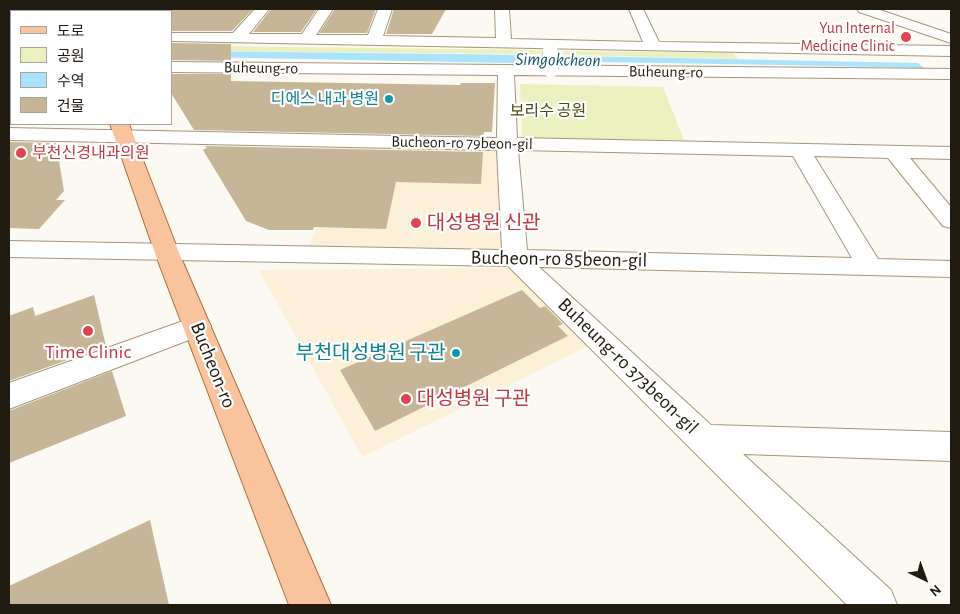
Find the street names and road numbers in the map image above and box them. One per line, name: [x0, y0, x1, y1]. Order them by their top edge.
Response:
street label: Buheung-ro: [224, 58, 298, 78]
street label: Buheung-ro: [629, 62, 703, 82]
street label: Bucheon-ro 79beon-gil: [391, 132, 533, 154]
street label: Bucheon-ro 85beon-gil: [470, 245, 648, 273]
street label: Buheung-ro 373beon-gil: [553, 293, 703, 439]
street label: Bucheon-ro: [185, 319, 241, 411]

